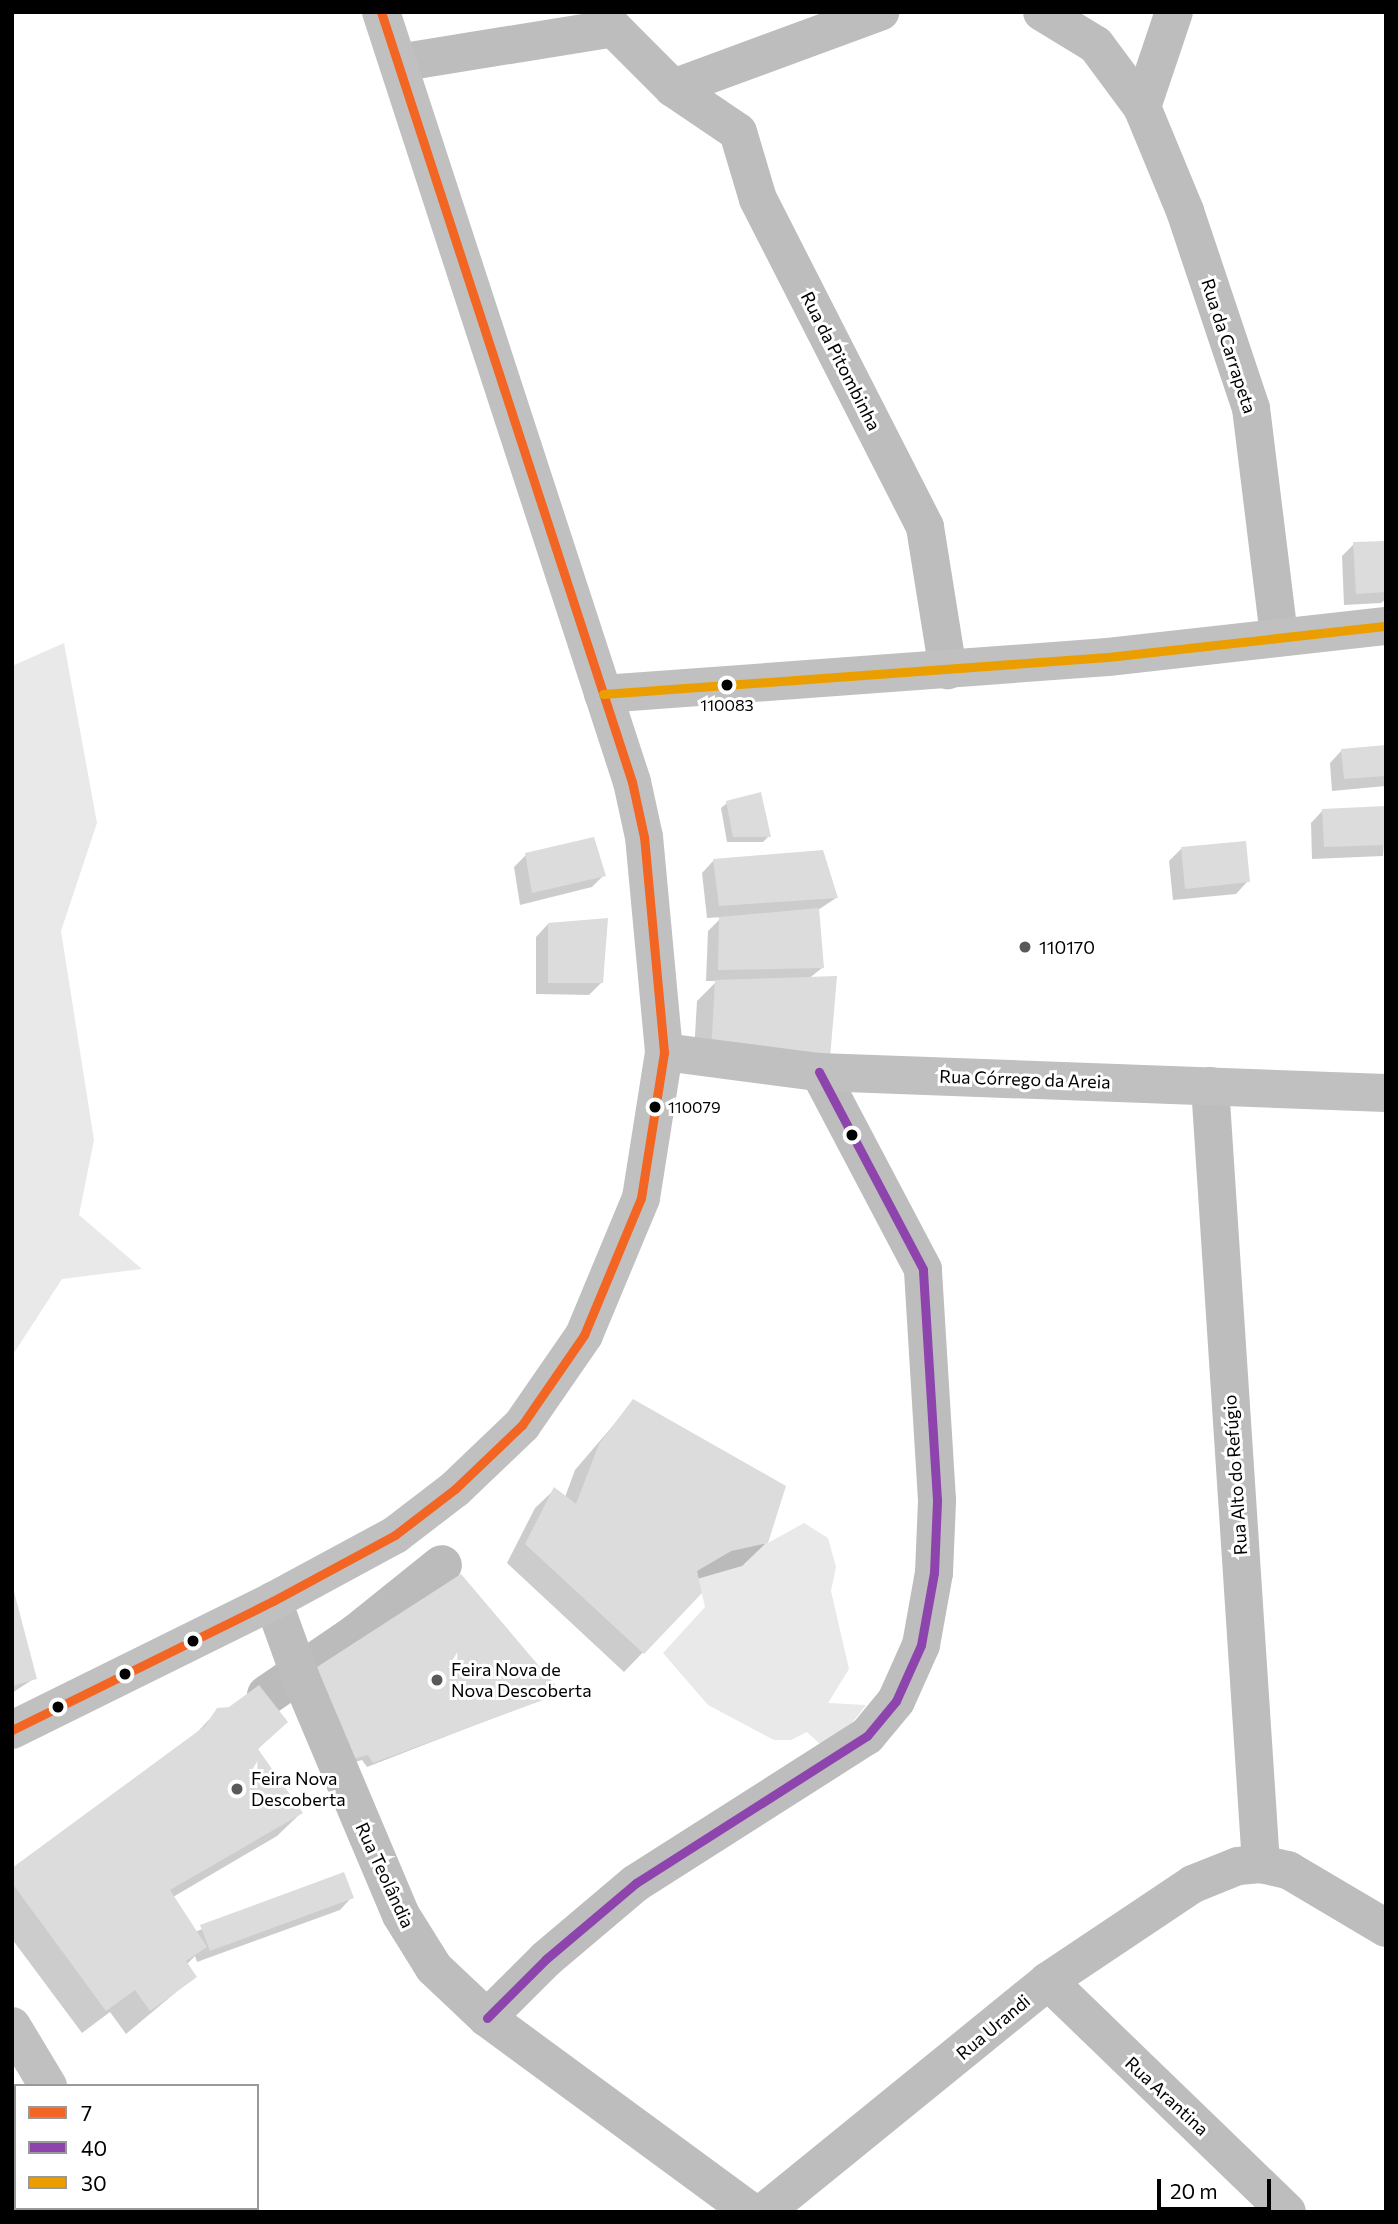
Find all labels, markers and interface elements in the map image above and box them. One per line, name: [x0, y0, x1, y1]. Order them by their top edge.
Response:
street label: Rua da Carrapeta: [1197, 276, 1261, 416]
street label: Rua da Pitombinha: [797, 288, 885, 434]
marker: 110083: [720, 678, 734, 692]
place label: 110083: [700, 695, 754, 715]
place label: 110170: [1039, 936, 1095, 958]
marker: 110170: [1017, 939, 1033, 955]
street label: Rua Córrego da Areia: [939, 1065, 1111, 1093]
place label: 110079: [668, 1097, 721, 1117]
marker: 110079: [648, 1100, 662, 1114]
unlabelled marker: [845, 1128, 859, 1142]
street label: Rua Alto do Refúgio: [1219, 1394, 1251, 1556]
unlabelled marker: [186, 1634, 200, 1648]
place label: Feira Nova de Nova Descoberta: [451, 1659, 592, 1702]
unlabelled marker: [118, 1667, 132, 1681]
marker: Feira Nova de Nova Descoberta: [429, 1672, 445, 1688]
unlabelled marker: [51, 1700, 65, 1714]
place label: Feira Nova Descoberta: [251, 1768, 346, 1810]
marker: Feira Nova Descoberta: [229, 1781, 245, 1797]
street label: Rua Teolândia: [351, 1819, 419, 1931]
street label: Rua Urandi: [952, 1990, 1034, 2064]
street label: Rua Arantina: [1121, 2052, 1213, 2140]
legend: [14, 2084, 259, 2210]
text: 7: [81, 2100, 92, 2125]
text: 40: [81, 2135, 107, 2160]
scale bar: [1160, 2164, 1274, 2208]
text: 30: [81, 2170, 107, 2195]
text: 20 m: [1170, 2178, 1218, 2203]

